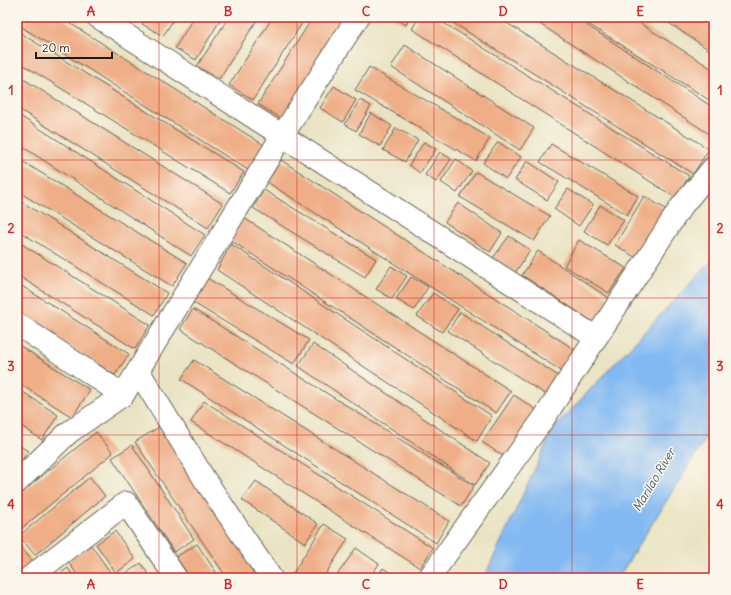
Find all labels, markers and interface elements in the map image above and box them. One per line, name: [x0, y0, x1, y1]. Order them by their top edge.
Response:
text: A: [87, 3, 96, 20]
text: B: [224, 3, 233, 20]
text: C: [362, 3, 371, 20]
text: D: [498, 3, 508, 20]
text: E: [636, 3, 644, 20]
scale bar: [36, 34, 112, 60]
text: 20 m: [42, 40, 70, 55]
text: 1: [8, 82, 14, 99]
text: 1: [717, 82, 723, 99]
text: 2: [7, 220, 15, 237]
text: 2: [716, 220, 724, 237]
text: 3: [7, 358, 15, 375]
text: 3: [716, 358, 724, 375]
water label: Marilao River: [629, 444, 679, 514]
text: 4: [7, 496, 15, 513]
text: 4: [716, 496, 724, 513]
text: A: [87, 576, 96, 593]
text: B: [224, 576, 233, 593]
text: C: [362, 576, 371, 593]
text: D: [498, 576, 508, 593]
text: E: [636, 576, 644, 593]

